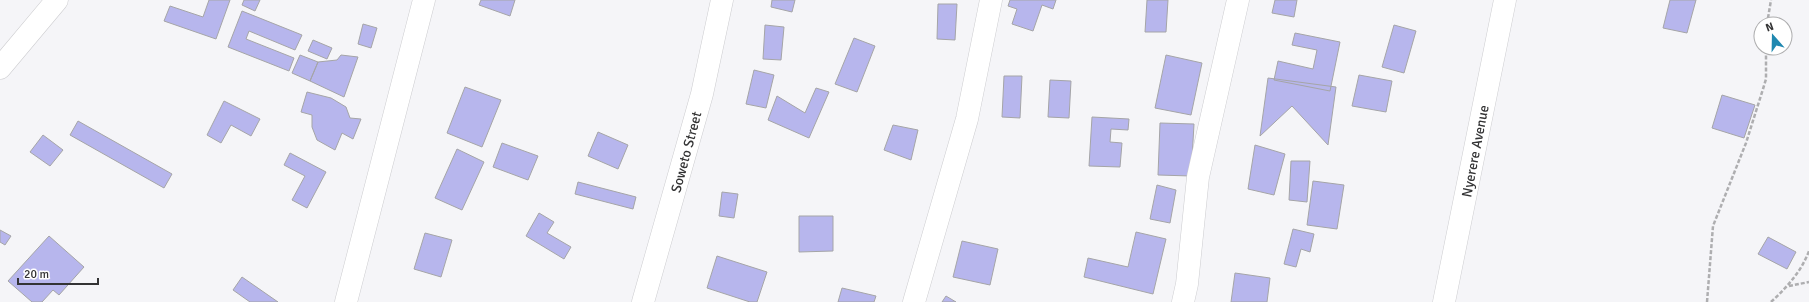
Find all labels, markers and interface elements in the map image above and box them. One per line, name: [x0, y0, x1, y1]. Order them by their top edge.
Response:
north arrow: [1753, 16, 1793, 56]
text: N: [1764, 20, 1776, 34]
street label: Nyerere Avenue: [1458, 104, 1493, 199]
street label: Soweto Street: [667, 110, 706, 195]
scale bar: [18, 260, 98, 286]
text: 20 m: [24, 267, 49, 282]

